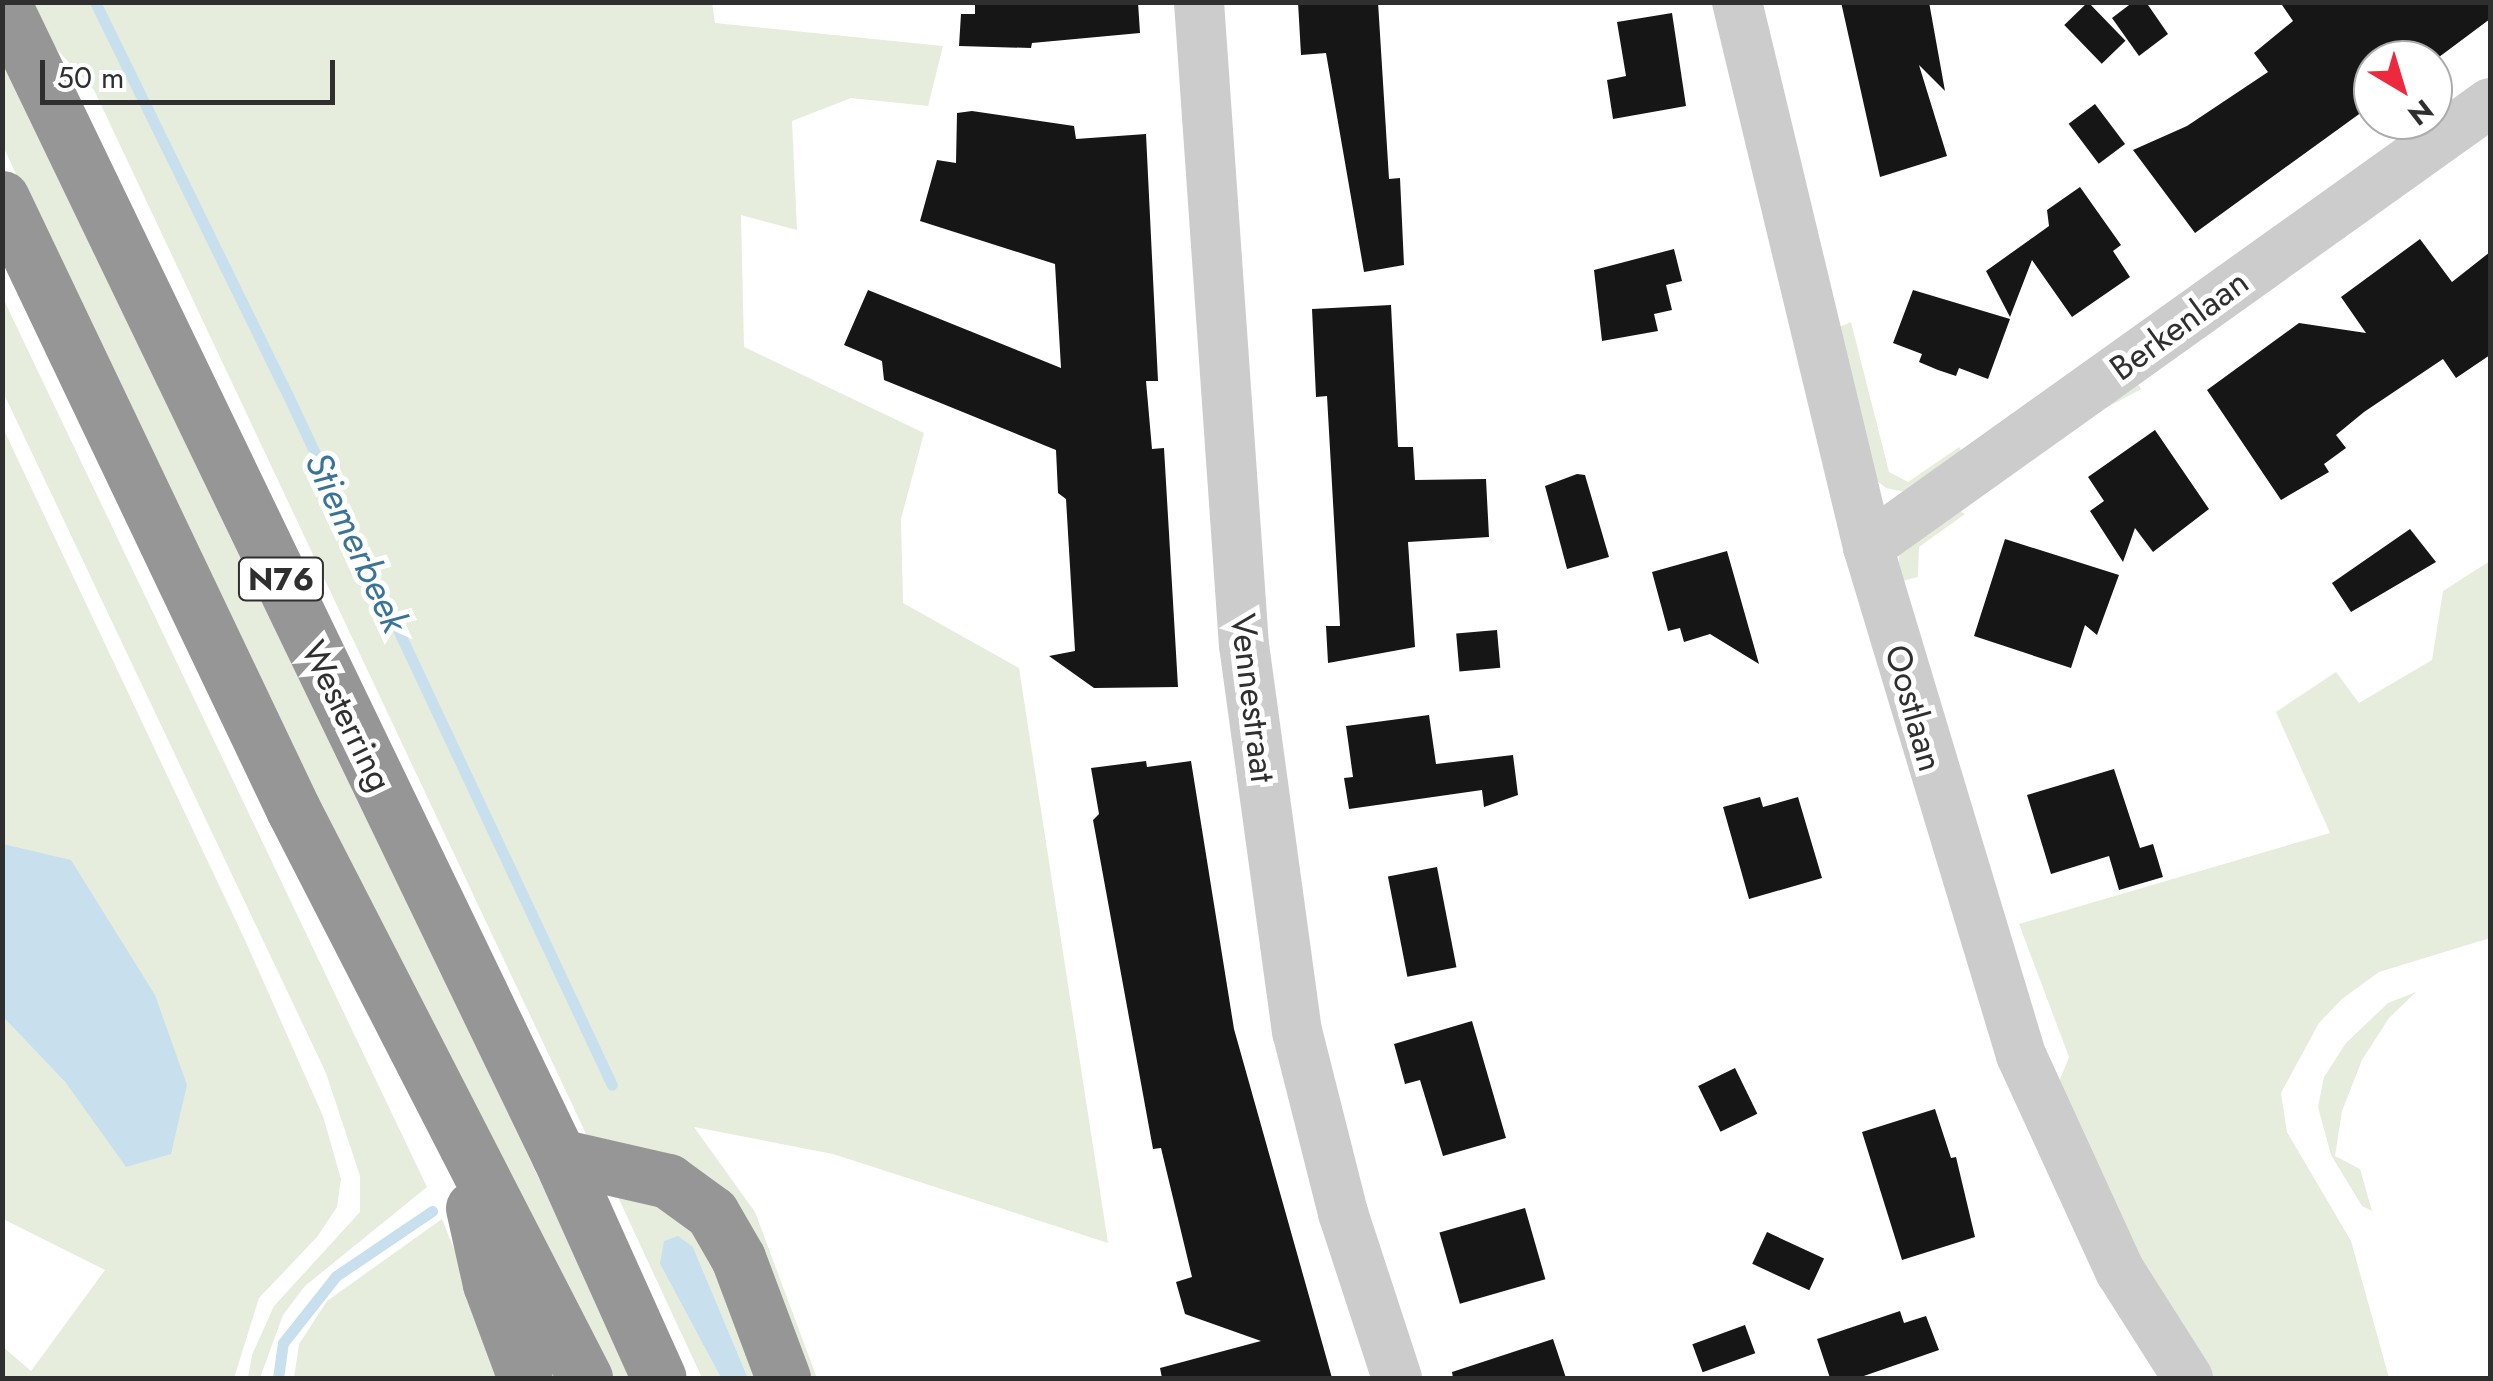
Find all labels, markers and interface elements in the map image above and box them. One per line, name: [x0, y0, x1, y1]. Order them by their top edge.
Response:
scale bar: [45, 40, 340, 102]
north arrow: [2353, 40, 2453, 140]
text: 50 m: [57, 56, 124, 99]
text: N: [2399, 89, 2442, 135]
street label: Berkenlaan: [2102, 261, 2256, 389]
water label: Stiemerbeek: [295, 445, 419, 639]
road number: N76: [236, 552, 326, 606]
street label: Vennestraat: [1222, 611, 1284, 785]
street label: Westerring: [293, 634, 401, 798]
street label: Oostlaan: [1876, 640, 1952, 776]

